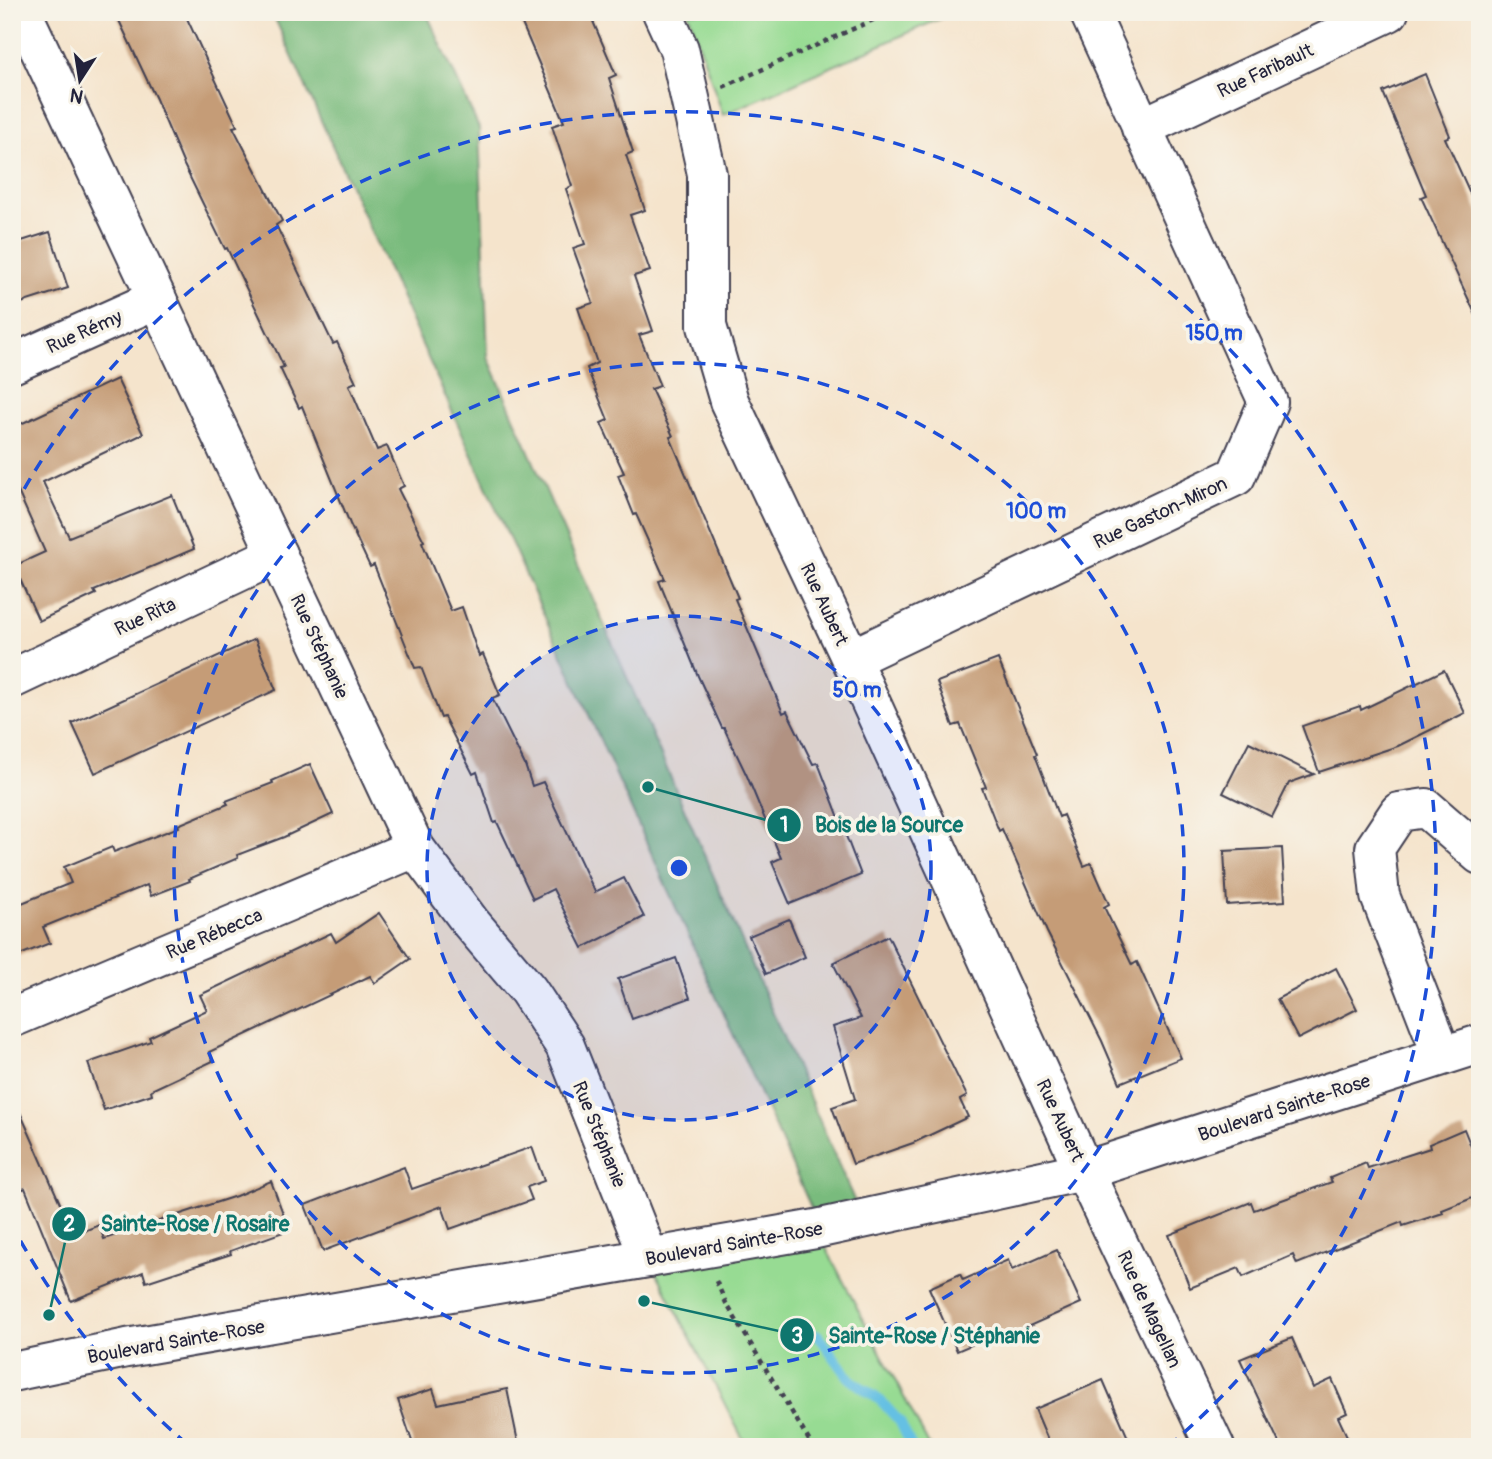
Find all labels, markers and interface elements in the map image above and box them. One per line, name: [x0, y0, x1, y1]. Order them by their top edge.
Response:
street label: Rue Faribault: [1214, 38, 1317, 104]
north arrow: [46, 46, 116, 116]
text: N: [68, 83, 85, 109]
street label: Rue Rémy: [43, 305, 126, 359]
text: 150 m: [1185, 320, 1243, 347]
street label: Rue Gaston-Miron: [1090, 471, 1231, 554]
text: 100 m: [1006, 498, 1066, 525]
street label: Rue Aubert: [795, 559, 854, 650]
street label: Rue Stéphanie: [284, 590, 354, 703]
street label: Rue Rita: [111, 592, 180, 642]
text: 50 m: [833, 677, 882, 704]
callout: Bois de la Source: [766, 804, 978, 846]
text: 1: [780, 812, 788, 839]
text: Bois de la Source: [815, 812, 964, 839]
centre of rings: [667, 856, 691, 880]
street label: Rue Rébecca: [163, 903, 266, 965]
street label: Boulevard Sainte-Rose: [1195, 1069, 1374, 1147]
street label: Rue Aubert: [1031, 1075, 1090, 1166]
street label: Rue Stéphanie: [567, 1078, 632, 1192]
callout: Sainte-Rose / Rosaire: [52, 1203, 303, 1245]
text: 2: [63, 1211, 75, 1238]
text: Sainte-Rose / Rosaire: [101, 1211, 290, 1238]
street label: Boulevard Sainte-Rose: [644, 1216, 825, 1271]
street label: Rue de Magellan: [1111, 1247, 1187, 1372]
street label: Boulevard Sainte-Rose: [86, 1314, 267, 1369]
callout: Sainte-Rose / Stéphanie: [779, 1314, 1054, 1356]
text: 3: [791, 1323, 803, 1350]
text: Sainte-Rose / Stéphanie: [828, 1323, 1040, 1350]

